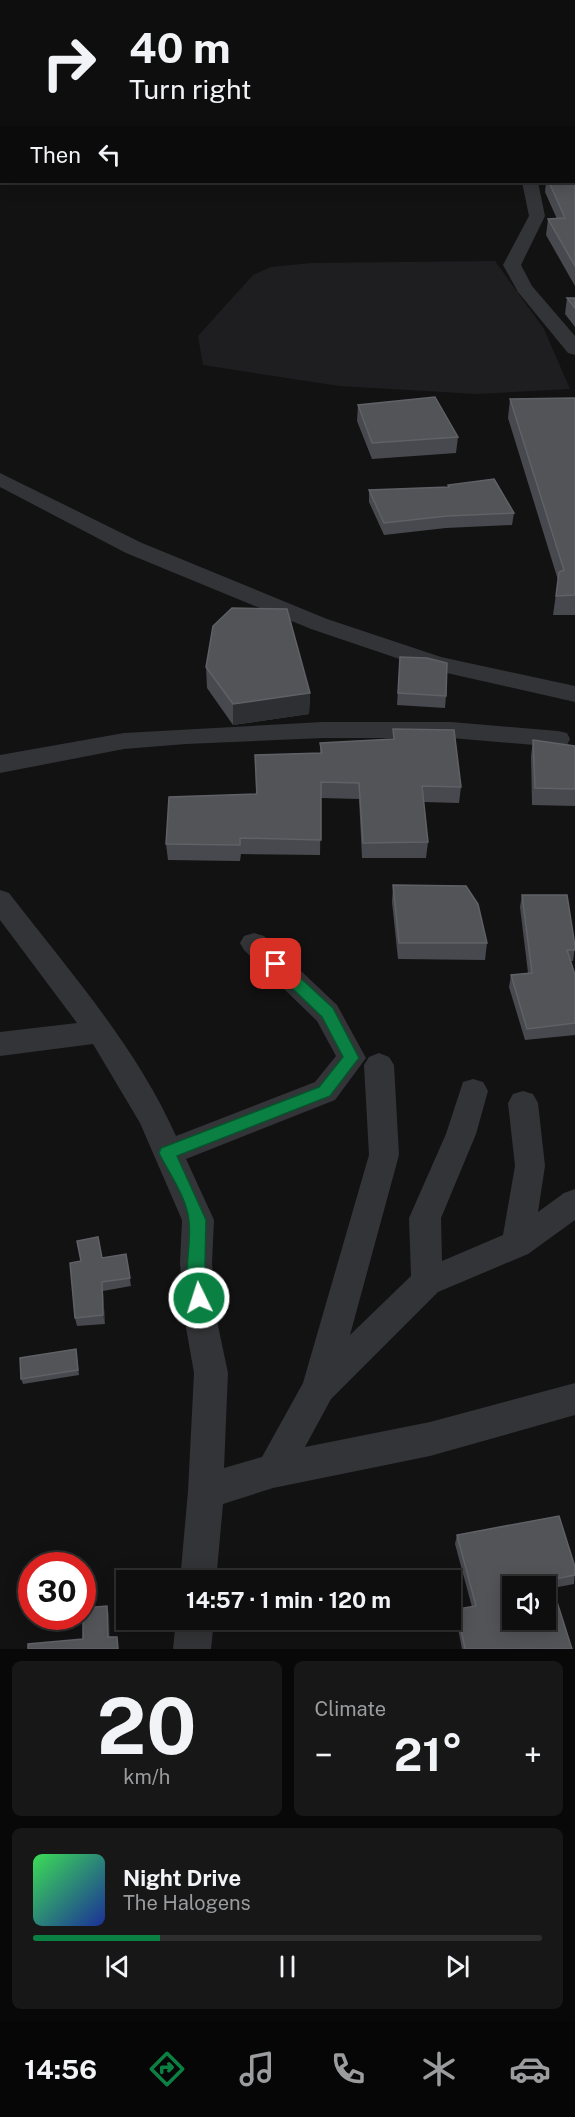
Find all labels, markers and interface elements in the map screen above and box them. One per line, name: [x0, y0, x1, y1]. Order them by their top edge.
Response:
text: 40 m: [129, 23, 231, 72]
icon: right: [30, 24, 108, 102]
text: Turn right: [129, 73, 252, 105]
icon: left: [93, 138, 126, 171]
text: Then: [30, 142, 81, 168]
pin: [250, 938, 301, 989]
icon: arrive: [259, 947, 292, 980]
position arrow: [167, 1266, 231, 1330]
speed limit sign: 30: [18, 1552, 96, 1630]
map controls: [502, 1576, 556, 1630]
button: sound: [502, 1576, 556, 1630]
text: 14:57 · 1 min · 120 m: [186, 1587, 391, 1613]
text: 20: [97, 1680, 197, 1772]
text: Climate: [315, 1697, 386, 1721]
text: 21°: [394, 1728, 463, 1781]
text: −: [315, 1736, 333, 1774]
text: +: [524, 1736, 542, 1774]
text: km/h: [123, 1765, 170, 1789]
text: Night Drive: [123, 1865, 241, 1891]
text: The Halogens: [123, 1891, 251, 1915]
icon: previous: [101, 1950, 134, 1983]
icon: pause: [271, 1950, 304, 1983]
icon: next: [441, 1950, 474, 1983]
icon: directions: [146, 2048, 188, 2090]
icon: music: [236, 2048, 278, 2090]
icon: phone: [327, 2048, 369, 2090]
icon: climate: [418, 2048, 460, 2090]
icon: car: [509, 2048, 551, 2090]
text: 14:56: [24, 2053, 97, 2085]

